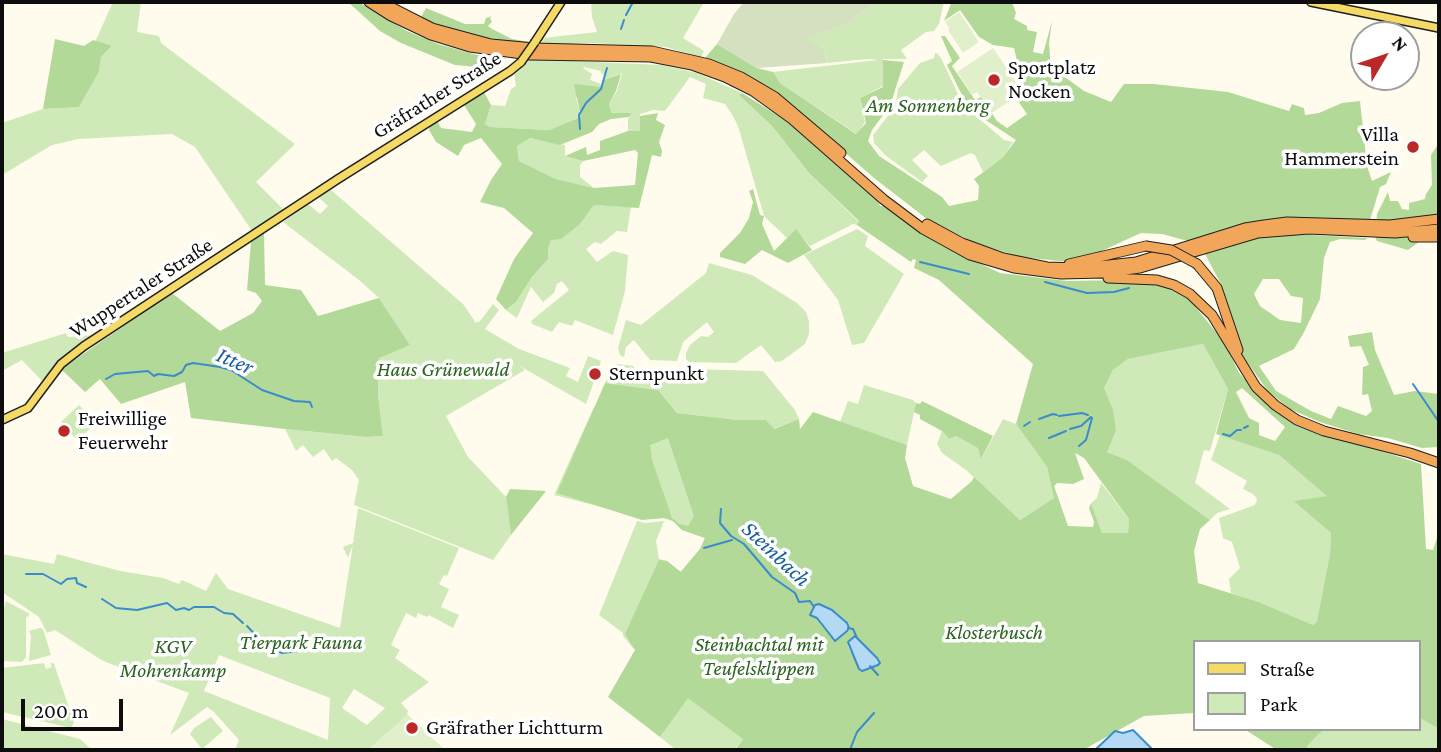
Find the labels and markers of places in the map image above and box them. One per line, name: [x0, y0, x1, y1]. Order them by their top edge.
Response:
place label: Sportplatz Nocken: [1008, 55, 1096, 105]
marker: Sportplatz Nocken: [986, 72, 1002, 88]
place label: Villa Hammerstein: [1284, 122, 1399, 172]
marker: Villa Hammerstein: [1405, 139, 1421, 155]
place label: Sternpunkt: [609, 361, 704, 387]
marker: Sternpunkt: [587, 366, 603, 382]
place label: Freiwillige Feuerwehr: [78, 406, 168, 456]
marker: Freiwillige Feuerwehr: [56, 423, 72, 439]
place label: Gräfrather Lichtturm: [426, 715, 603, 741]
marker: Gräfrather Lichtturm: [404, 720, 420, 736]

